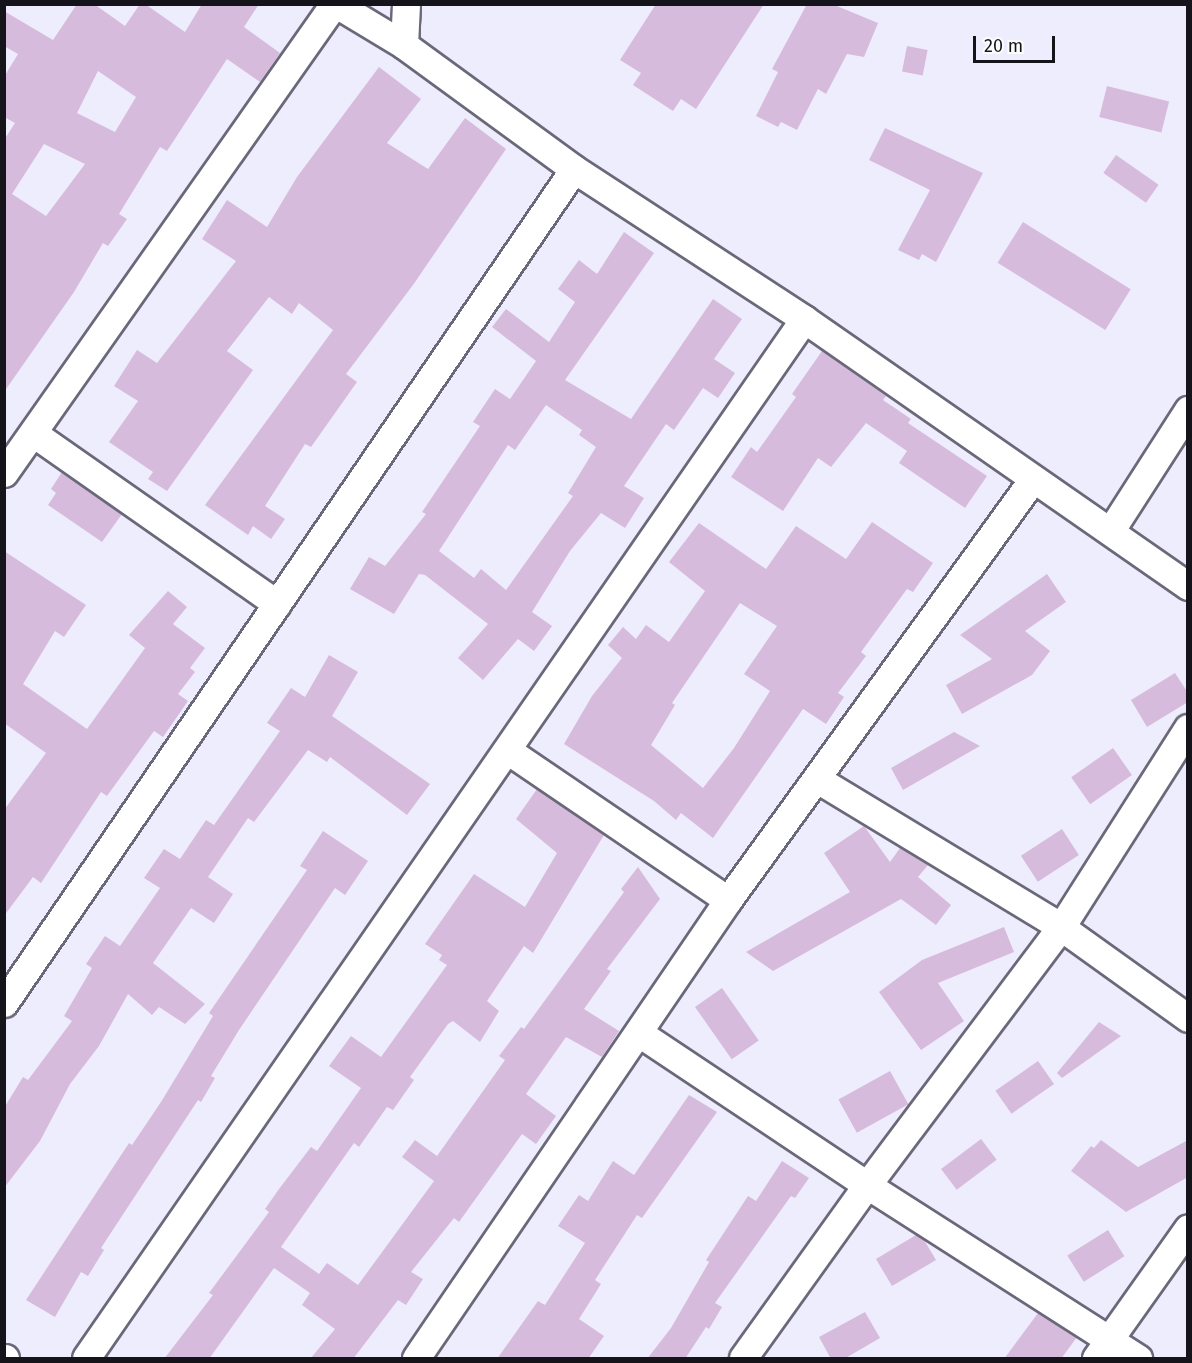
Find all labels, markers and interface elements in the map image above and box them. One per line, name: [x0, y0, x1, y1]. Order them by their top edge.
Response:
scale bar: [976, 24, 1058, 62]
text: 20 m: [984, 35, 1023, 57]

